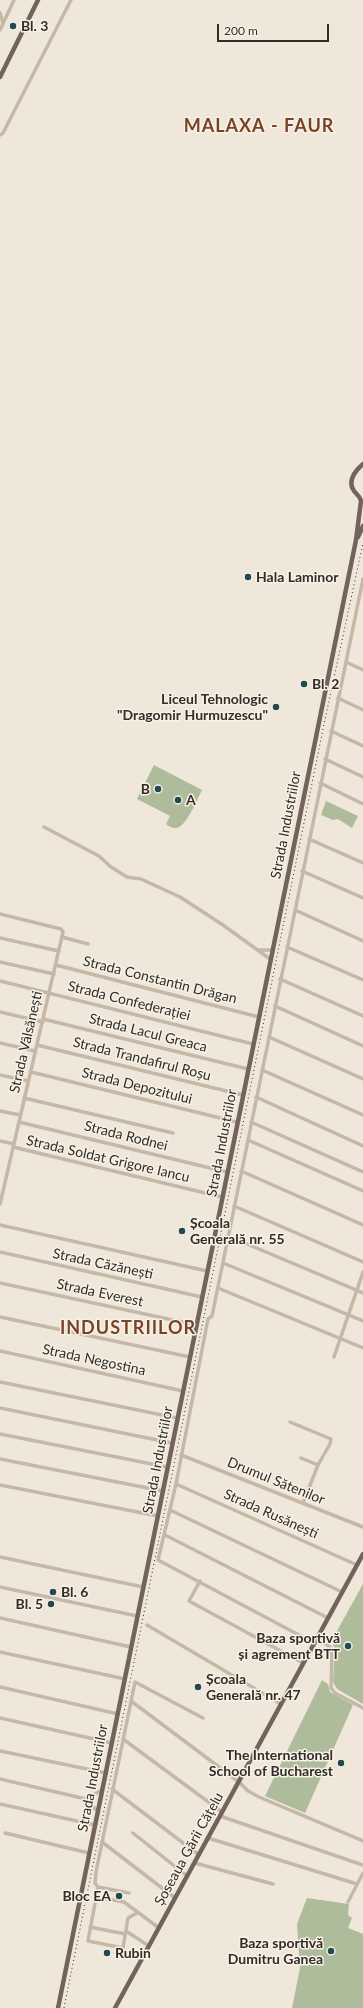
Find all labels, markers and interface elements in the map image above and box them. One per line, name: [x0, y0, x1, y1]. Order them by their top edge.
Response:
scale bar: [219, 16, 331, 42]
place label: Bl. 3: [21, 18, 48, 34]
marker: Bl. 3: [8, 21, 18, 31]
text: 200 m: [224, 23, 258, 38]
district label: MALAXA - FAUR: [184, 115, 334, 137]
place label: Hala Laminor: [256, 569, 339, 585]
marker: Hala Laminor: [243, 572, 253, 582]
place label: Bl. 2: [312, 676, 339, 692]
marker: Bl. 2: [299, 679, 309, 689]
place label: Liceul Tehnologic "Dragomir Hurmuzescu": [117, 691, 268, 724]
marker: Liceul Tehnologic "Dragomir Hurmuzescu": [271, 702, 281, 712]
street label: Strada Industriilor: [267, 770, 305, 880]
place label: B: [141, 781, 150, 797]
marker: B: [153, 784, 163, 794]
place label: A: [186, 792, 196, 808]
marker: A: [173, 795, 183, 805]
street label: Strada Constantin Drăgan: [81, 953, 239, 1007]
street label: Strada Confederației: [66, 978, 192, 1024]
street label: Strada Vâlsănești: [6, 989, 46, 1095]
street label: Strada Lacul Greaca: [87, 1010, 209, 1056]
street label: Strada Trandafirul Roșu: [71, 1034, 213, 1084]
street label: Strada Depozitului: [80, 1064, 194, 1108]
street label: Strada Industriilor: [203, 1088, 241, 1198]
street label: Strada Rodnei: [83, 1118, 169, 1154]
street label: Strada Soldat Grigore Iancu: [25, 1132, 191, 1186]
place label: Școala Generală nr. 55: [190, 1215, 285, 1248]
marker: Școala Generală nr. 55: [177, 1226, 187, 1236]
street label: Strada Căzănești: [51, 1245, 155, 1283]
street label: Strada Everest: [55, 1276, 145, 1310]
district label: INDUSTRIILOR: [60, 1317, 196, 1339]
street label: Strada Negostina: [41, 1341, 147, 1379]
street label: Strada Industriilor: [139, 1405, 177, 1515]
street label: Drumul Sătenilor: [225, 1454, 327, 1508]
street label: Strada Rusănești: [221, 1486, 321, 1542]
place label: Bl. 6: [61, 1584, 88, 1600]
marker: Bl. 6: [48, 1587, 58, 1597]
place label: Bl. 5: [16, 1596, 43, 1612]
marker: Bl. 5: [46, 1599, 56, 1609]
place label: Baza sportivă și agrement BTT: [238, 1630, 340, 1662]
marker: Baza sportivă și agrement BTT: [343, 1641, 353, 1651]
place label: Școala Generală nr. 47: [206, 1671, 301, 1704]
marker: Școala Generală nr. 47: [193, 1682, 203, 1692]
street label: Strada Industriilor: [74, 1723, 112, 1833]
place label: The International School of Bucharest: [209, 1747, 333, 1780]
marker: The International School of Bucharest: [336, 1758, 346, 1768]
street label: Șoseaua Gării Cățelu: [151, 1790, 227, 1908]
place label: Bloc EA: [62, 1888, 111, 1904]
marker: Bloc EA: [114, 1891, 124, 1901]
place label: Baza sportivă Dumitru Ganea: [228, 1935, 323, 1968]
place label: Rubin: [115, 1945, 151, 1961]
marker: Baza sportivă Dumitru Ganea: [326, 1946, 336, 1956]
marker: Rubin: [102, 1948, 112, 1958]

